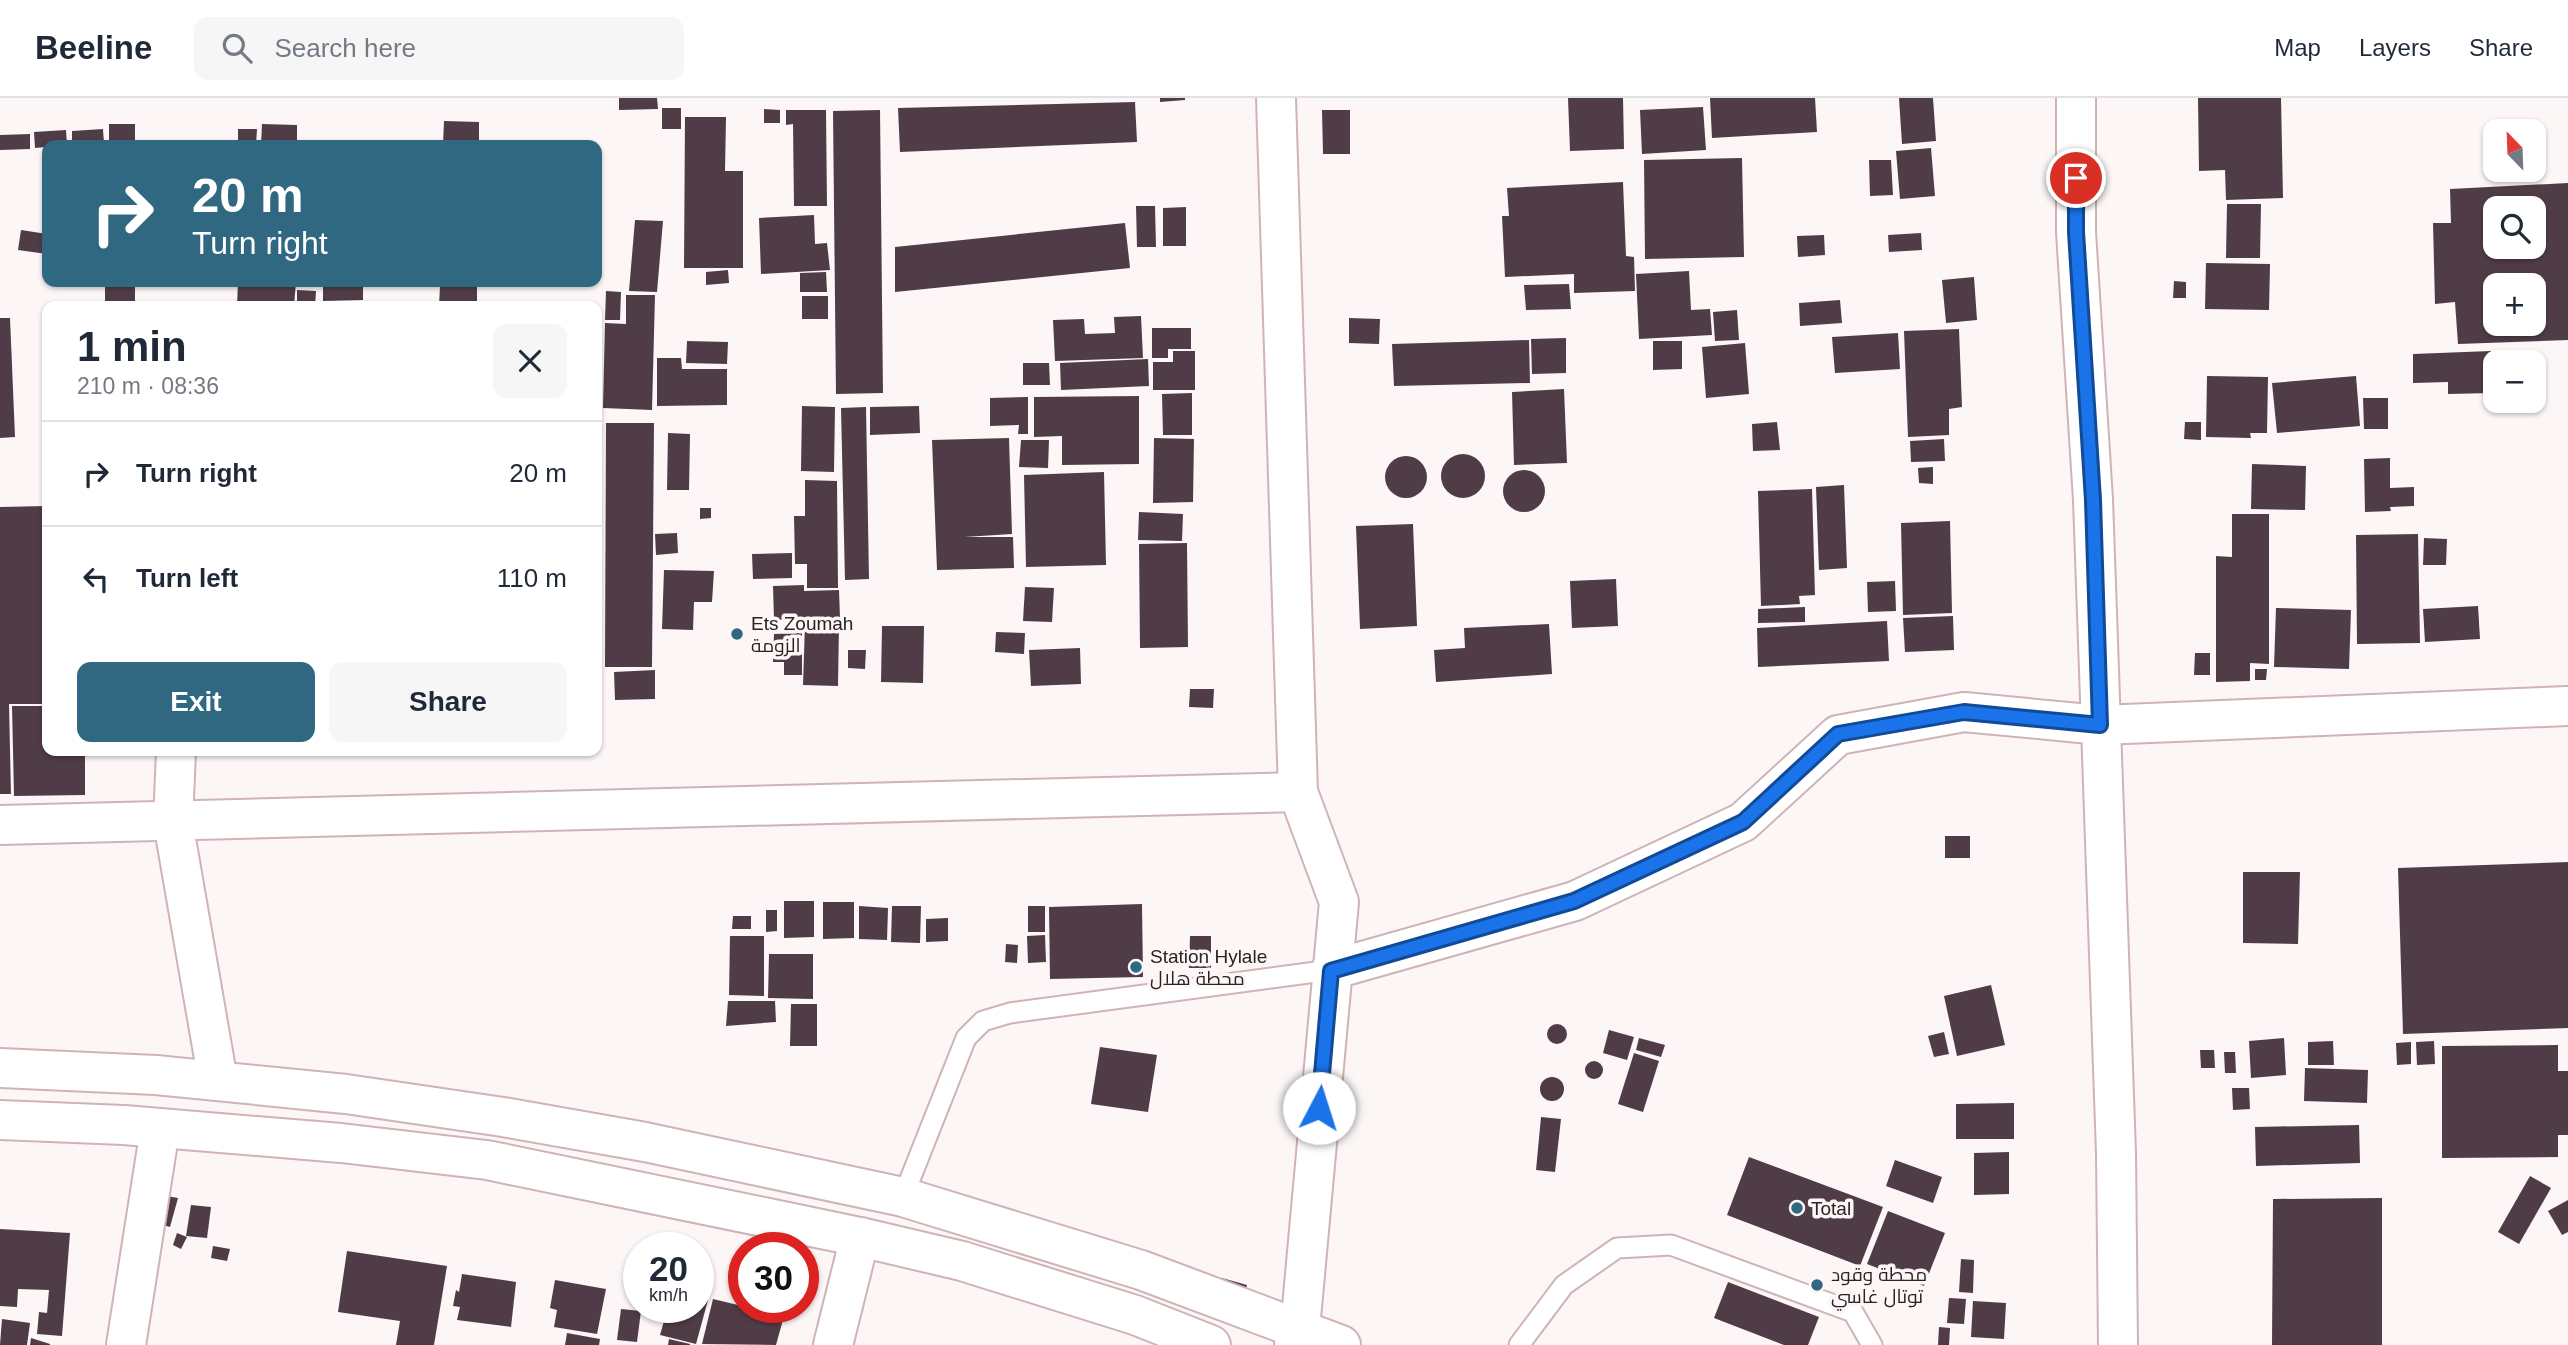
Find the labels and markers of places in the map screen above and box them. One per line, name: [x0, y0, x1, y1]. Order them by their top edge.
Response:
pin: [2046, 148, 2106, 208]
place label: Ets Zoumah الزومة: [751, 613, 853, 657]
marker: Ets Zoumah الزومة: [729, 626, 745, 642]
place label: Station Hylale محطة هلال: [1150, 946, 1267, 990]
marker: Station Hylale محطة هلال: [1128, 959, 1144, 975]
place label: Total: [1811, 1198, 1851, 1219]
marker: Total: [1789, 1200, 1805, 1216]
place label: محطة وقود توتال غاسي: [1831, 1264, 1927, 1311]
marker: محطة وقود توتال غاسي: [1809, 1277, 1825, 1293]

